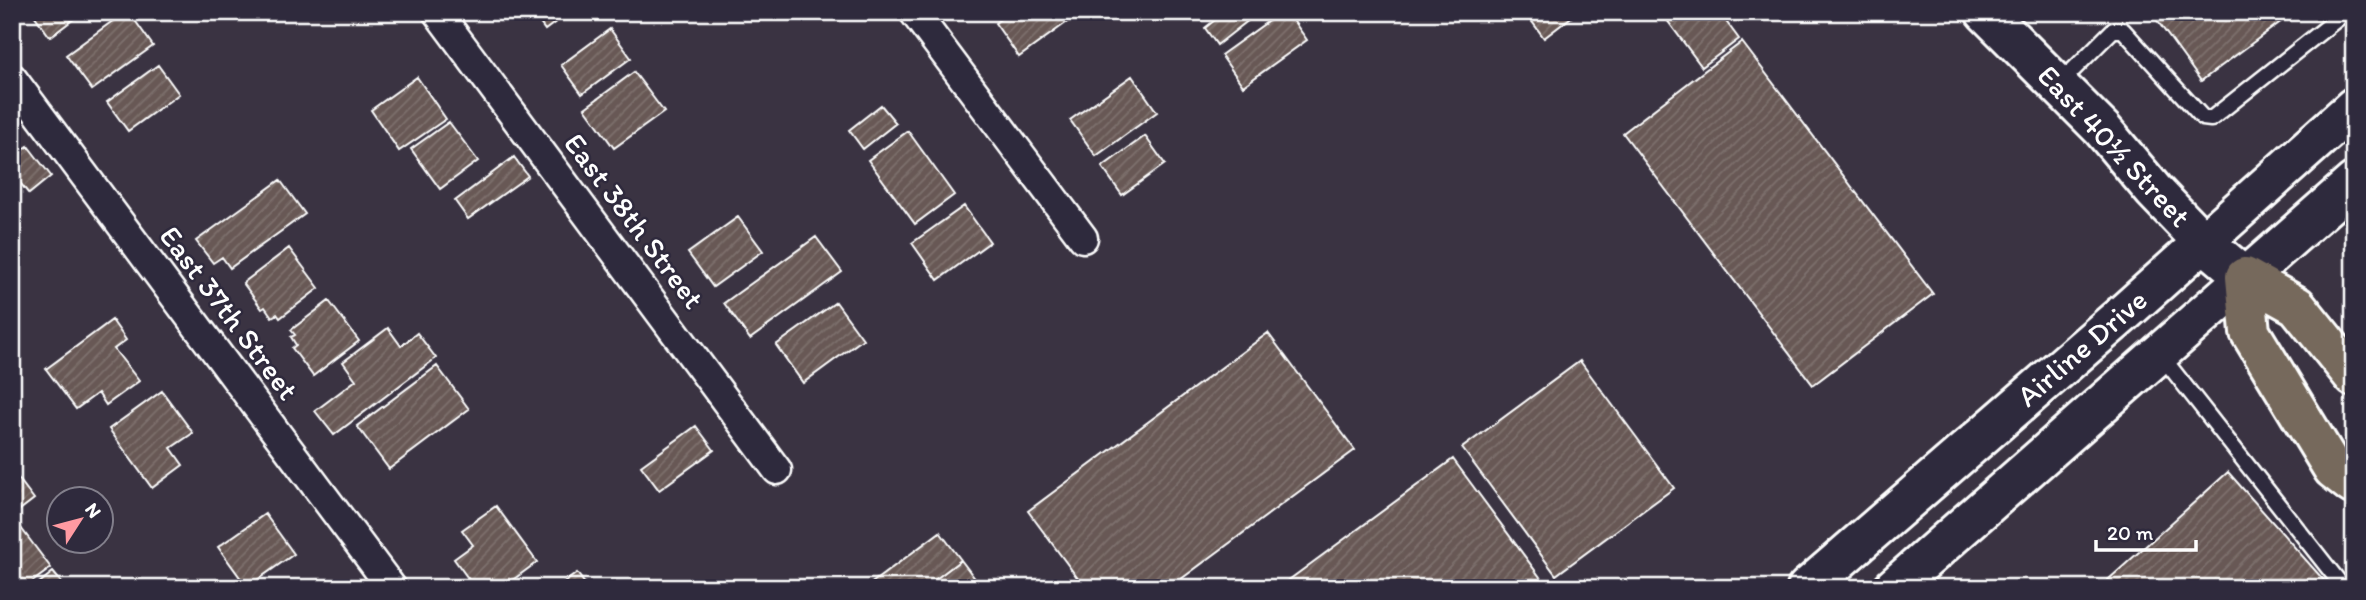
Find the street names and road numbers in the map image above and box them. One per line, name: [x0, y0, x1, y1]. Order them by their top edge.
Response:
street label: East 40½ Street: [2030, 57, 2199, 234]
street label: East 38th Street: [556, 126, 712, 316]
street label: East 37th Street: [152, 218, 307, 407]
street label: Airline Drive: [2009, 281, 2154, 414]

